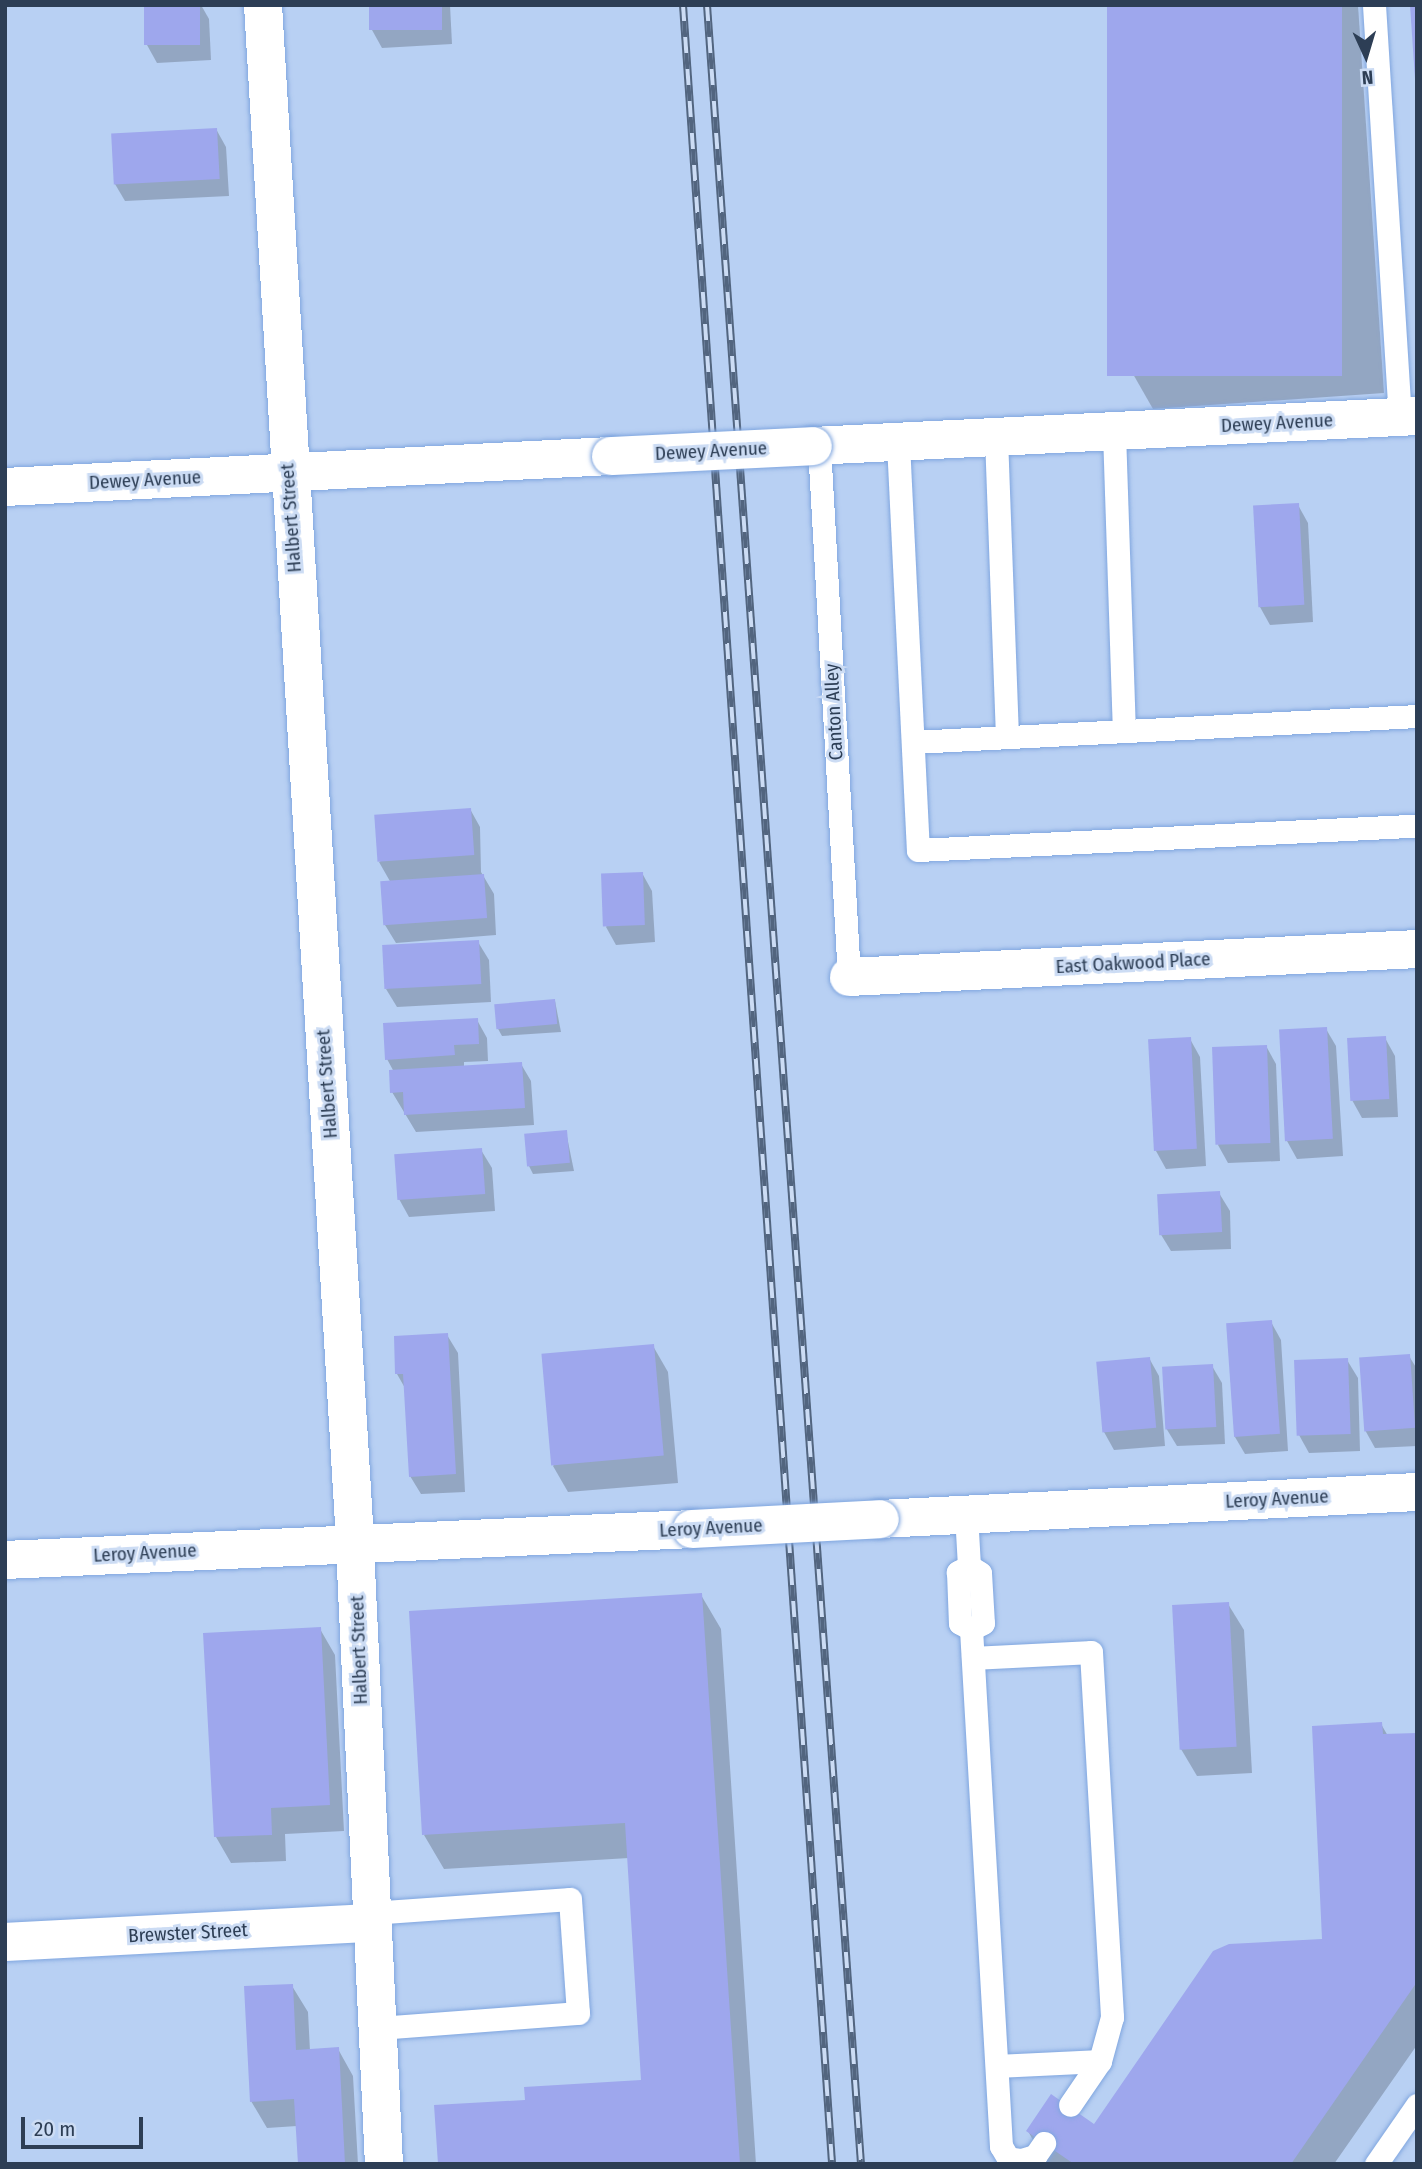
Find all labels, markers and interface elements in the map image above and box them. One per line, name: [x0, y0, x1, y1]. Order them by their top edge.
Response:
north arrow: [1331, 21, 1401, 91]
text: N: [1361, 66, 1374, 89]
street label: Dewey Avenue: [1220, 409, 1334, 437]
street label: Dewey Avenue: [654, 437, 768, 465]
street label: Halbert Street: [276, 463, 306, 573]
street label: Dewey Avenue: [88, 466, 202, 494]
street label: Canton Alley: [820, 663, 848, 761]
street label: East Oakwood Place: [1055, 948, 1211, 978]
street label: Halbert Street: [312, 1029, 342, 1139]
street label: Leroy Avenue: [1225, 1485, 1329, 1513]
street label: Leroy Avenue: [659, 1514, 763, 1542]
street label: Leroy Avenue: [93, 1539, 197, 1567]
street label: Halbert Street: [346, 1595, 372, 1705]
street label: Brewster Street: [128, 1918, 248, 1948]
scale bar: [24, 2102, 147, 2146]
text: 20 m: [34, 2116, 75, 2142]

